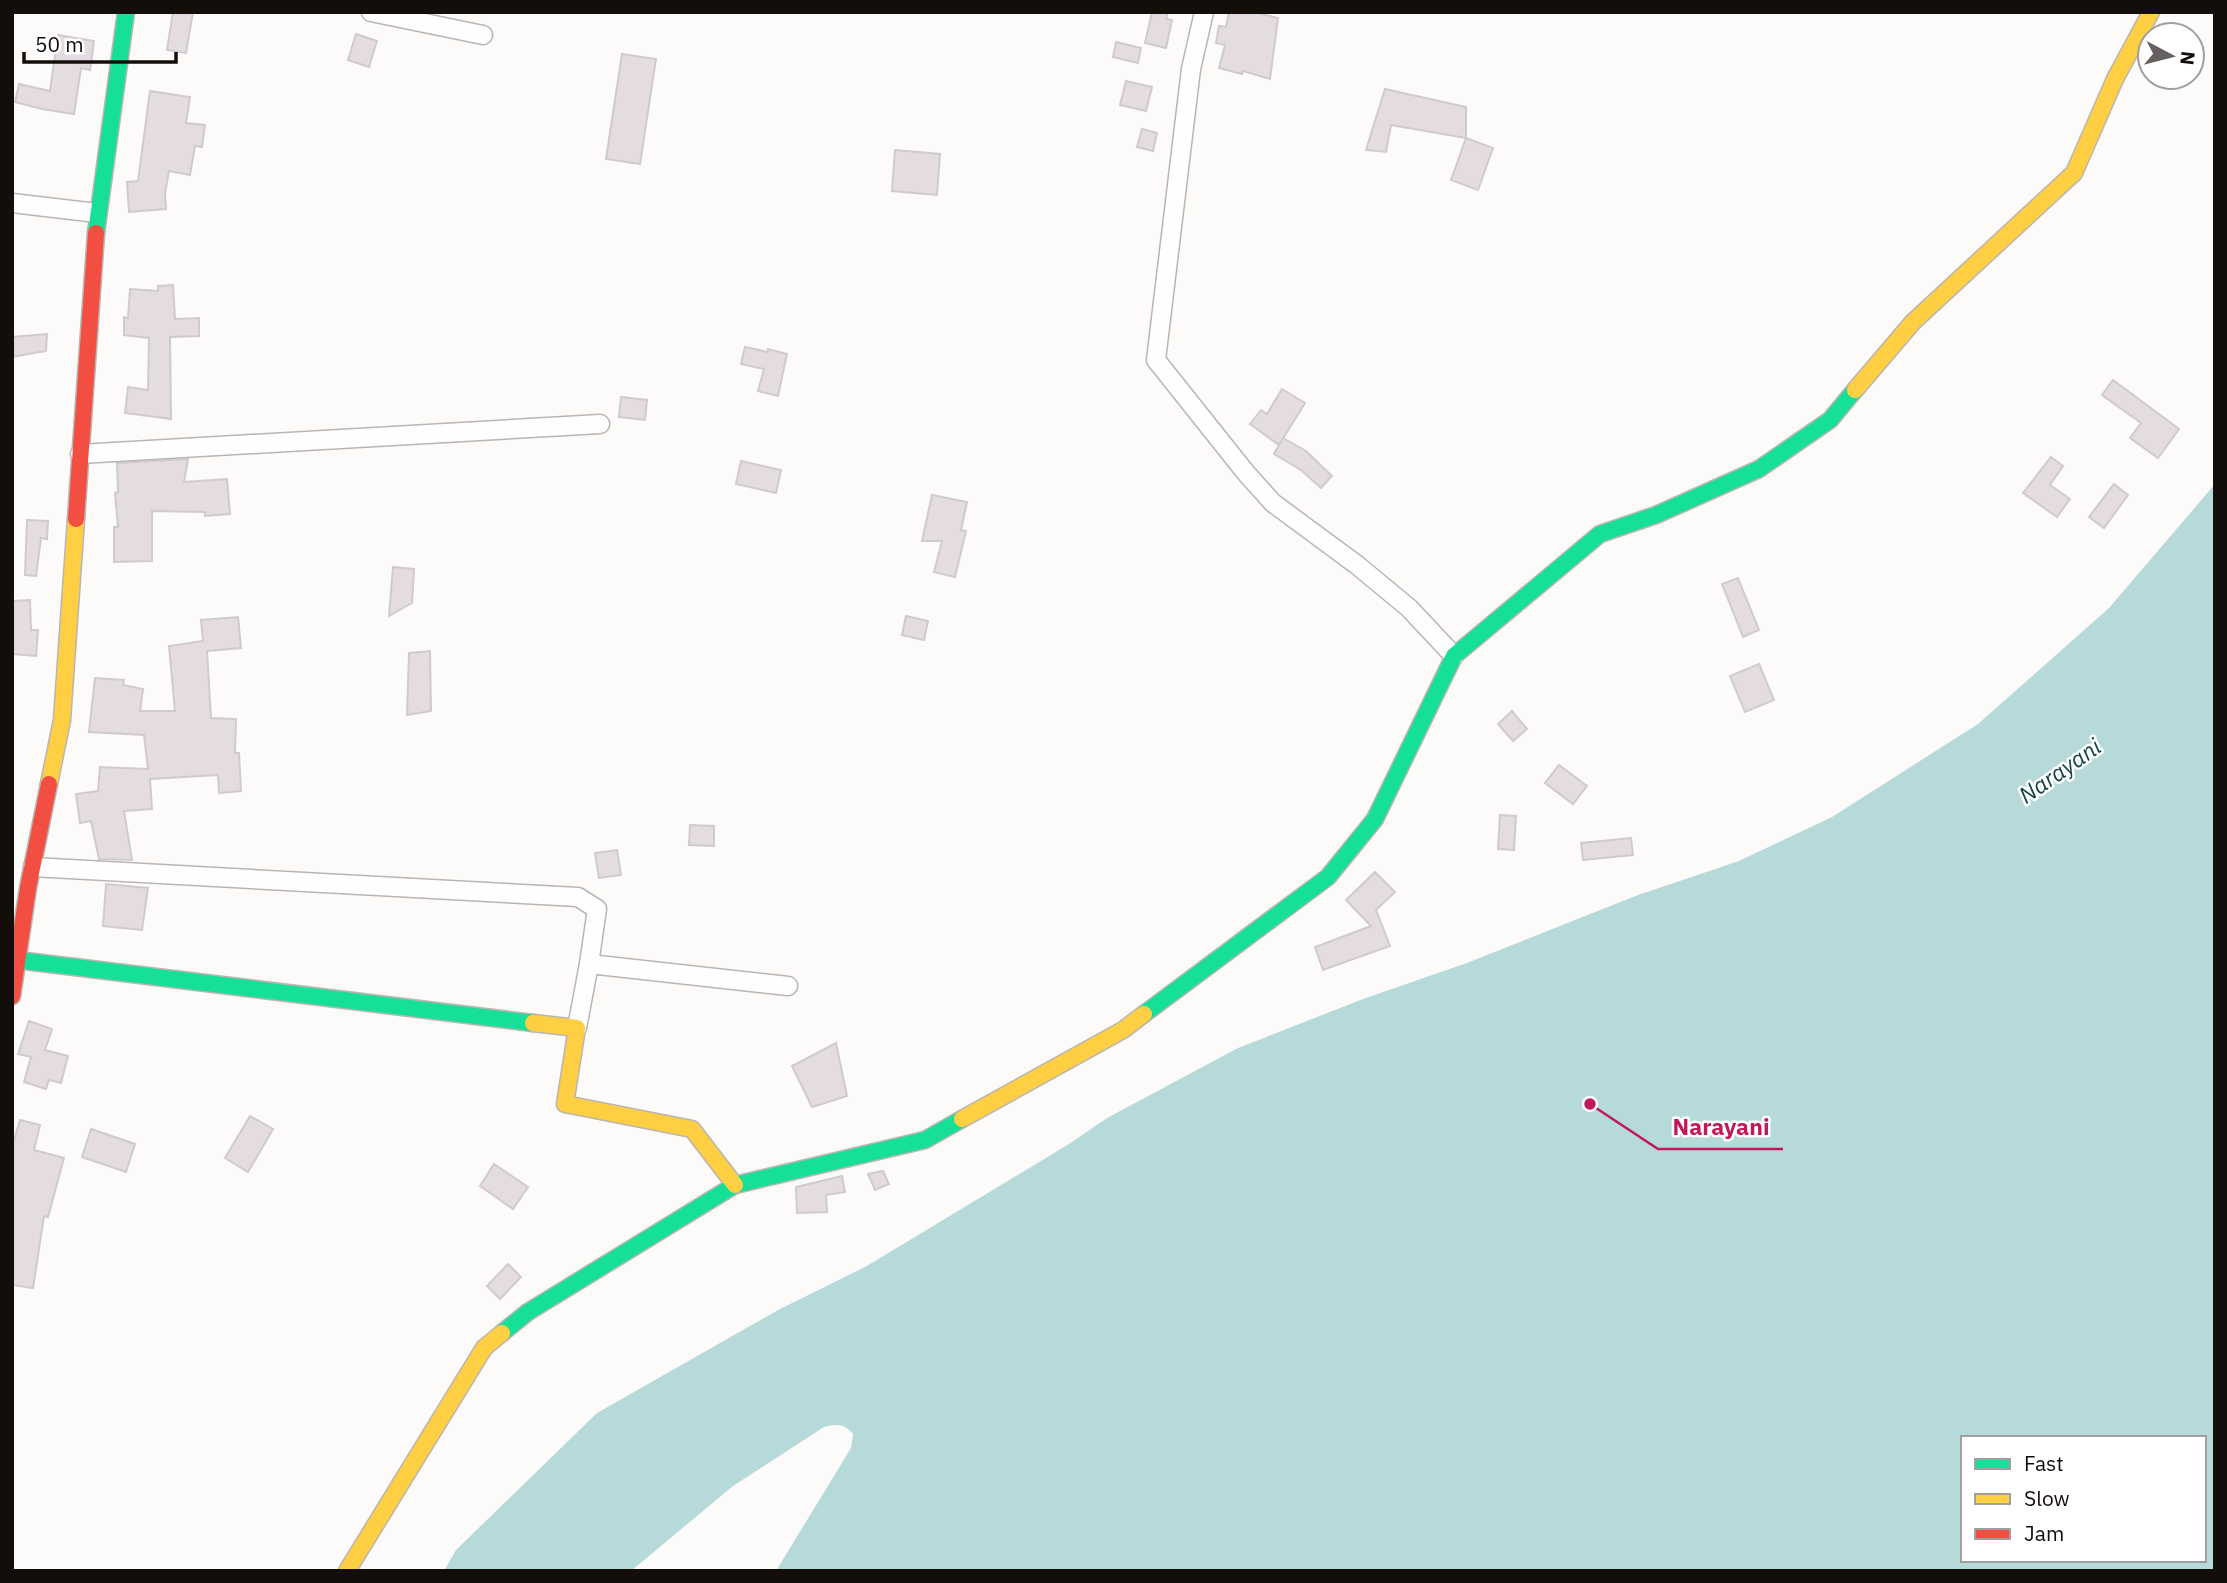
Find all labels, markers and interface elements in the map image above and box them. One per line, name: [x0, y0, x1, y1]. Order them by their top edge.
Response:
scale bar: [24, 21, 177, 65]
north arrow: [2136, 21, 2206, 91]
text: 50 m: [35, 30, 84, 58]
text: N: [2175, 50, 2201, 66]
water label: Narayani: [2012, 730, 2107, 809]
callout: Narayani: [1658, 1105, 1783, 1149]
text: Narayani: [1673, 1111, 1769, 1141]
legend: [1961, 1436, 2206, 1562]
text: Fast: [2024, 1449, 2064, 1477]
text: Slow: [2024, 1484, 2070, 1512]
text: Jam: [2024, 1519, 2064, 1547]

